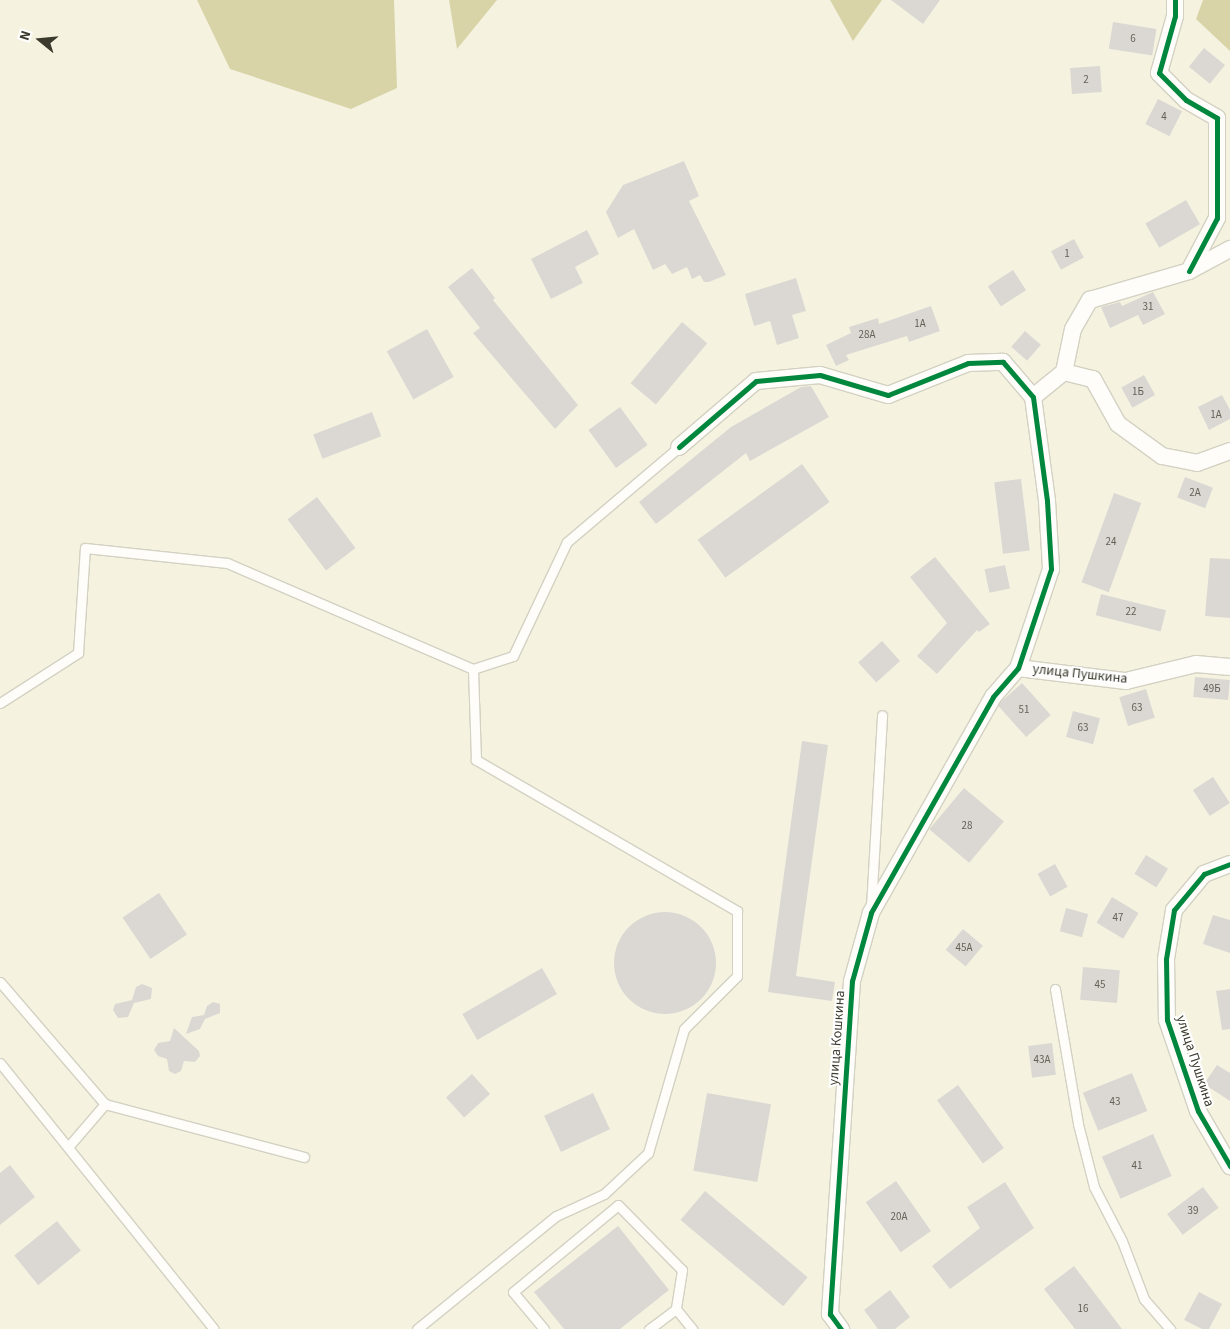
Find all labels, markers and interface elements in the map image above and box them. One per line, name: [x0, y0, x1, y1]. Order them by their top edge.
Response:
north arrow: [15, 15, 65, 65]
text: N: [15, 28, 37, 43]
house number: 6: [1130, 32, 1136, 46]
house number: 2: [1083, 73, 1089, 87]
house number: 4: [1161, 110, 1167, 124]
house number: 1: [1064, 247, 1070, 261]
house number: 31: [1143, 300, 1153, 314]
house number: 1А: [914, 317, 926, 331]
house number: 28А: [859, 328, 875, 342]
house number: 1Б: [1132, 385, 1144, 399]
house number: 1А: [1210, 408, 1222, 422]
house number: 2А: [1189, 486, 1201, 500]
house number: 24: [1106, 535, 1116, 549]
house number: 22: [1126, 605, 1136, 619]
street label: улица Пушкина: [1032, 661, 1128, 687]
house number: 49Б: [1203, 682, 1221, 696]
house number: 63: [1132, 701, 1142, 715]
house number: 51: [1019, 703, 1029, 717]
house number: 63: [1078, 721, 1088, 735]
house number: 28: [962, 819, 972, 833]
house number: 47: [1113, 911, 1123, 925]
house number: 45А: [956, 941, 972, 955]
house number: 45: [1095, 978, 1105, 992]
street label: улица Кошкина: [825, 990, 849, 1086]
street label: улица Пушкина: [1172, 1013, 1218, 1109]
house number: 43А: [1034, 1053, 1050, 1067]
house number: 43: [1110, 1095, 1120, 1109]
house number: 41: [1132, 1159, 1142, 1173]
house number: 39: [1188, 1204, 1198, 1218]
house number: 20А: [891, 1210, 907, 1224]
house number: 16: [1078, 1302, 1088, 1316]

